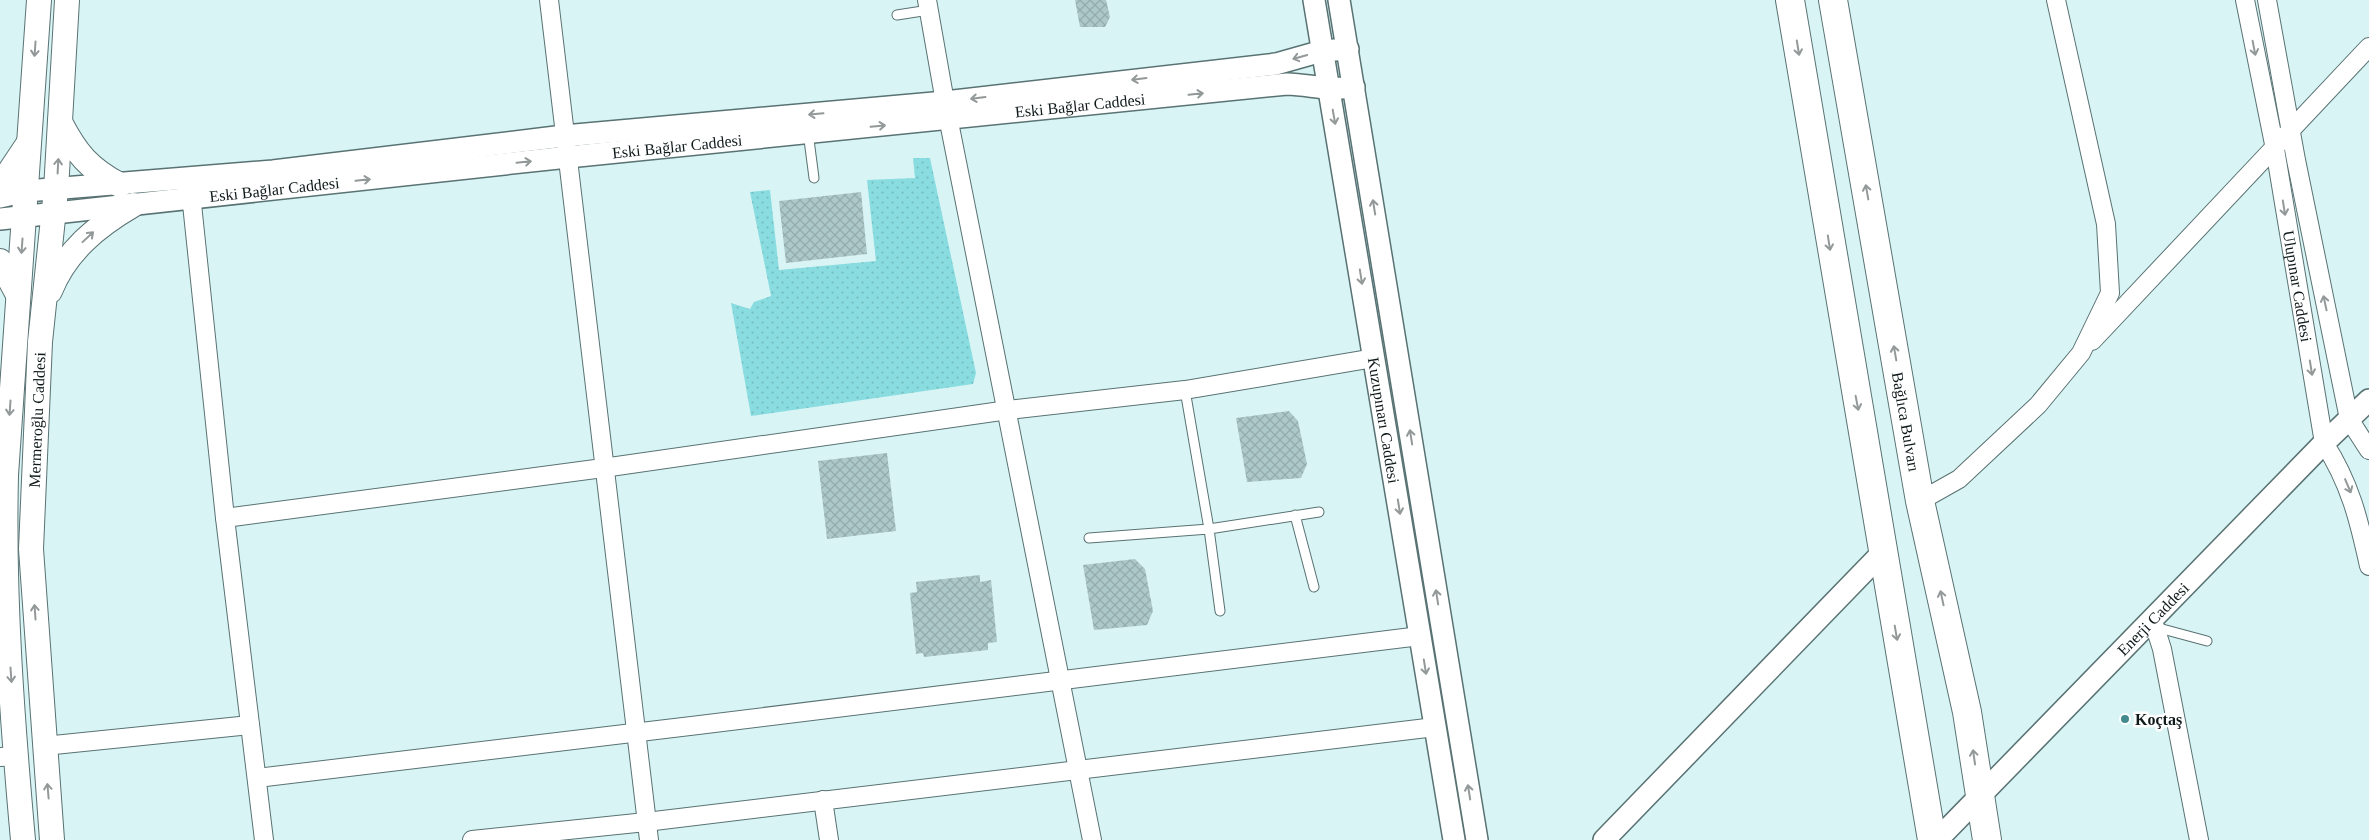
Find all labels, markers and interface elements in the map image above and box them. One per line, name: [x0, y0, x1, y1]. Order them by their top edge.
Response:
one-way arrow: [2250, 39, 2260, 55]
one-way arrow: [31, 40, 40, 56]
one-way arrow: [1793, 40, 1803, 56]
one-way arrow: [1292, 53, 1308, 63]
one-way arrow: [1131, 74, 1147, 84]
one-way arrow: [1188, 89, 1204, 98]
street label: Eski Bağlar Caddesi: [1014, 90, 1146, 121]
one-way arrow: [970, 94, 986, 104]
one-way arrow: [808, 109, 824, 119]
one-way arrow: [1330, 109, 1340, 125]
one-way arrow: [869, 121, 885, 131]
street label: Eski Bağlar Caddesi: [611, 131, 744, 161]
one-way arrow: [516, 157, 532, 167]
one-way arrow: [53, 158, 62, 174]
street label: Eski Bağlar Caddesi: [209, 174, 341, 205]
one-way arrow: [355, 175, 371, 185]
one-way arrow: [1861, 185, 1871, 201]
one-way arrow: [1368, 199, 1378, 215]
one-way arrow: [2280, 199, 2290, 215]
street label: Ulupınar Caddesi: [2280, 229, 2315, 344]
one-way arrow: [81, 231, 94, 242]
one-way arrow: [1825, 235, 1835, 251]
one-way arrow: [17, 237, 26, 253]
one-way arrow: [1356, 269, 1366, 285]
one-way arrow: [2320, 295, 2330, 311]
one-way arrow: [1889, 345, 1899, 361]
street label: Mermeroğlu Caddesi: [26, 351, 49, 488]
street label: Kuzupınarı Caddesi: [1365, 356, 1403, 485]
one-way arrow: [2307, 359, 2317, 375]
street label: Bağlıca Bulvarı: [1889, 371, 1923, 473]
one-way arrow: [1853, 395, 1863, 411]
one-way arrow: [5, 399, 15, 415]
one-way arrow: [1405, 429, 1415, 445]
one-way arrow: [2343, 478, 2353, 493]
one-way arrow: [1394, 498, 1404, 514]
street label: Enerji Caddesi: [2114, 579, 2193, 659]
one-way arrow: [1431, 589, 1441, 605]
one-way arrow: [1937, 590, 1946, 606]
one-way arrow: [30, 604, 40, 620]
one-way arrow: [1891, 624, 1901, 640]
one-way arrow: [1421, 659, 1431, 675]
one-way arrow: [6, 667, 15, 683]
place label: Koçtaş: [2135, 711, 2182, 729]
marker: Koçtaş: [2119, 713, 2131, 725]
one-way arrow: [1968, 750, 1978, 766]
one-way arrow: [43, 784, 52, 800]
one-way arrow: [1463, 784, 1473, 800]

